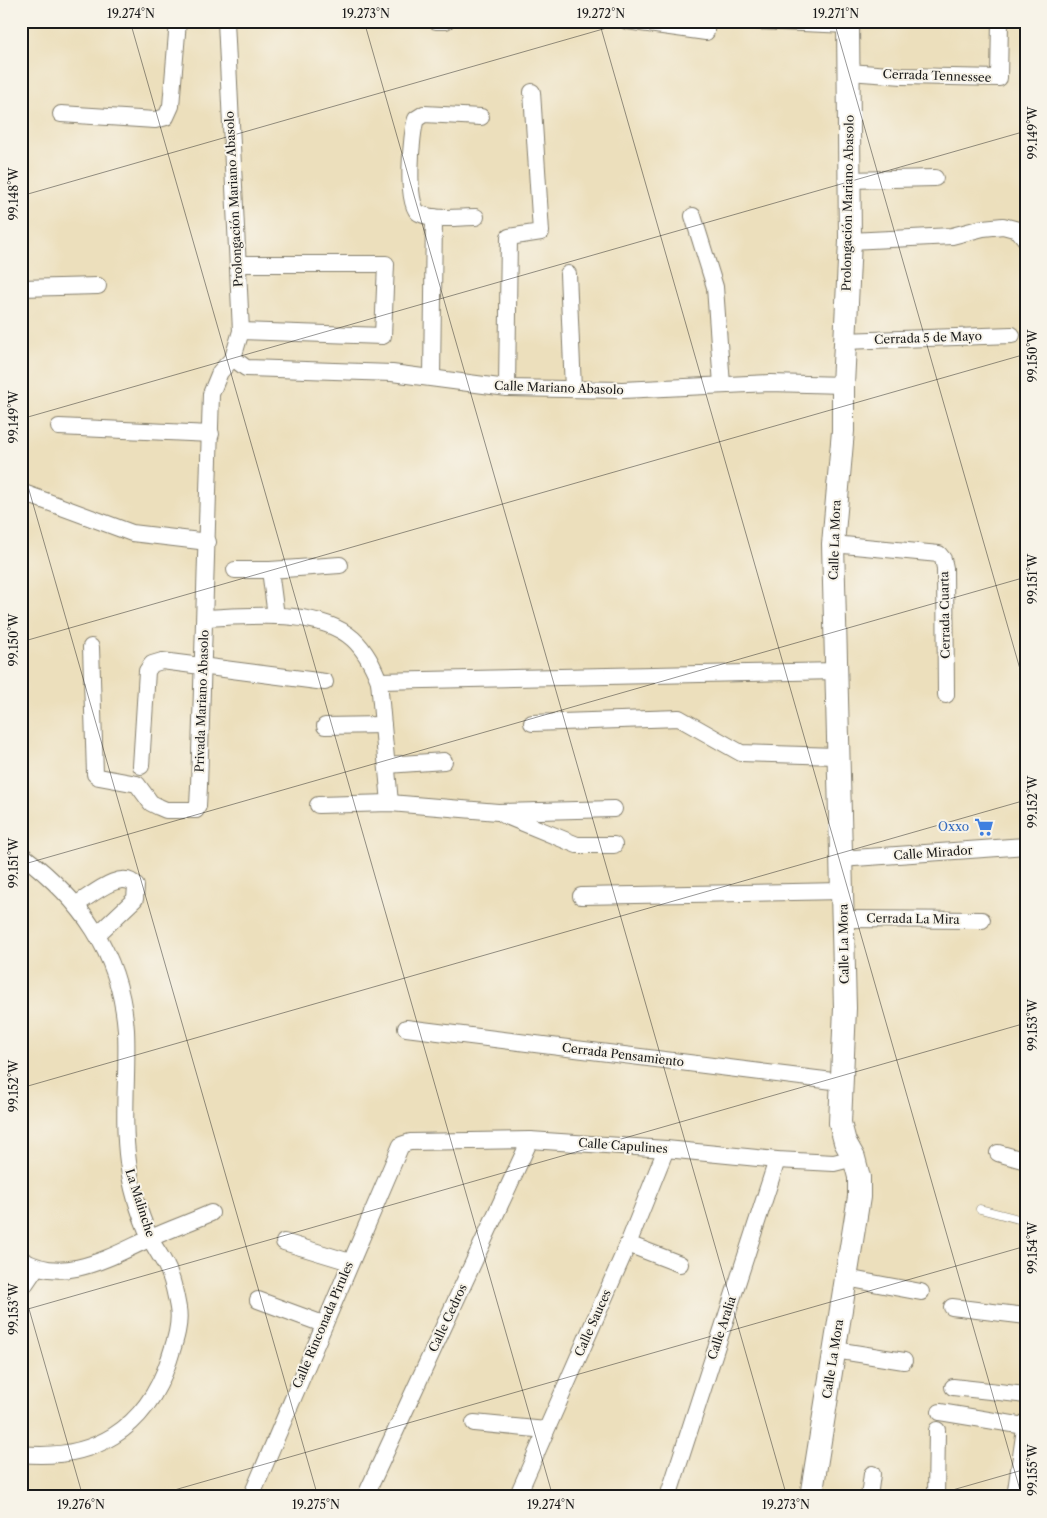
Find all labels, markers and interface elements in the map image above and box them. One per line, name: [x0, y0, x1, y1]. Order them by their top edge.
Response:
text: 19.274°N: [107, 6, 155, 21]
text: 19.273°N: [342, 6, 390, 21]
text: 19.272°N: [577, 6, 625, 21]
text: 19.271°N: [813, 6, 859, 21]
street label: Cerrada Tennessee: [882, 66, 992, 85]
text: 99.149°W: [1025, 106, 1040, 159]
street label: Prolongación Mariano Abasolo: [221, 111, 246, 287]
street label: Prolongación Mariano Abasolo: [838, 115, 857, 291]
text: 99.148°W: [6, 167, 21, 220]
street label: Cerrada 5 de Mayo: [874, 328, 982, 347]
text: 99.150°W: [1025, 329, 1040, 382]
street label: Calle Mariano Abasolo: [494, 378, 624, 397]
text: 99.149°W: [6, 390, 21, 443]
street label: Calle La Mora: [826, 499, 843, 580]
text: 99.151°W: [1025, 553, 1040, 604]
street label: Cerrada Cuarta: [936, 570, 953, 659]
text: 99.150°W: [6, 613, 21, 666]
street label: Privada Mariano Abasolo: [192, 629, 211, 773]
text: 99.152°W: [1025, 775, 1040, 828]
supermarket icon: Oxxo: [973, 816, 995, 838]
place label: Oxxo: [938, 819, 969, 834]
text: 99.151°W: [6, 837, 21, 888]
street label: Calle Mirador: [893, 842, 973, 863]
street label: Calle La Mora: [835, 903, 852, 984]
street label: Cerrada La Mira: [866, 910, 960, 927]
text: 99.153°W: [1025, 998, 1040, 1051]
street label: Cerrada Pensamiento: [561, 1040, 685, 1069]
text: 99.152°W: [6, 1059, 21, 1112]
street label: Calle Capulines: [578, 1135, 668, 1156]
street label: La Malinche: [122, 1167, 159, 1239]
text: 99.154°W: [1025, 1221, 1040, 1274]
street label: Calle Rinconada Pirules: [289, 1259, 356, 1390]
street label: Calle Cedros: [425, 1281, 470, 1354]
text: 99.153°W: [6, 1282, 21, 1335]
street label: Calle Sauces: [571, 1287, 614, 1359]
street label: Calle Aralia: [704, 1294, 739, 1362]
street label: Calle La Mora: [819, 1317, 846, 1400]
text: 99.155°W: [1025, 1443, 1040, 1496]
text: 19.276°N: [57, 1497, 105, 1512]
text: 19.275°N: [292, 1497, 340, 1512]
text: 19.274°N: [527, 1497, 575, 1512]
text: 19.273°N: [762, 1497, 810, 1512]

